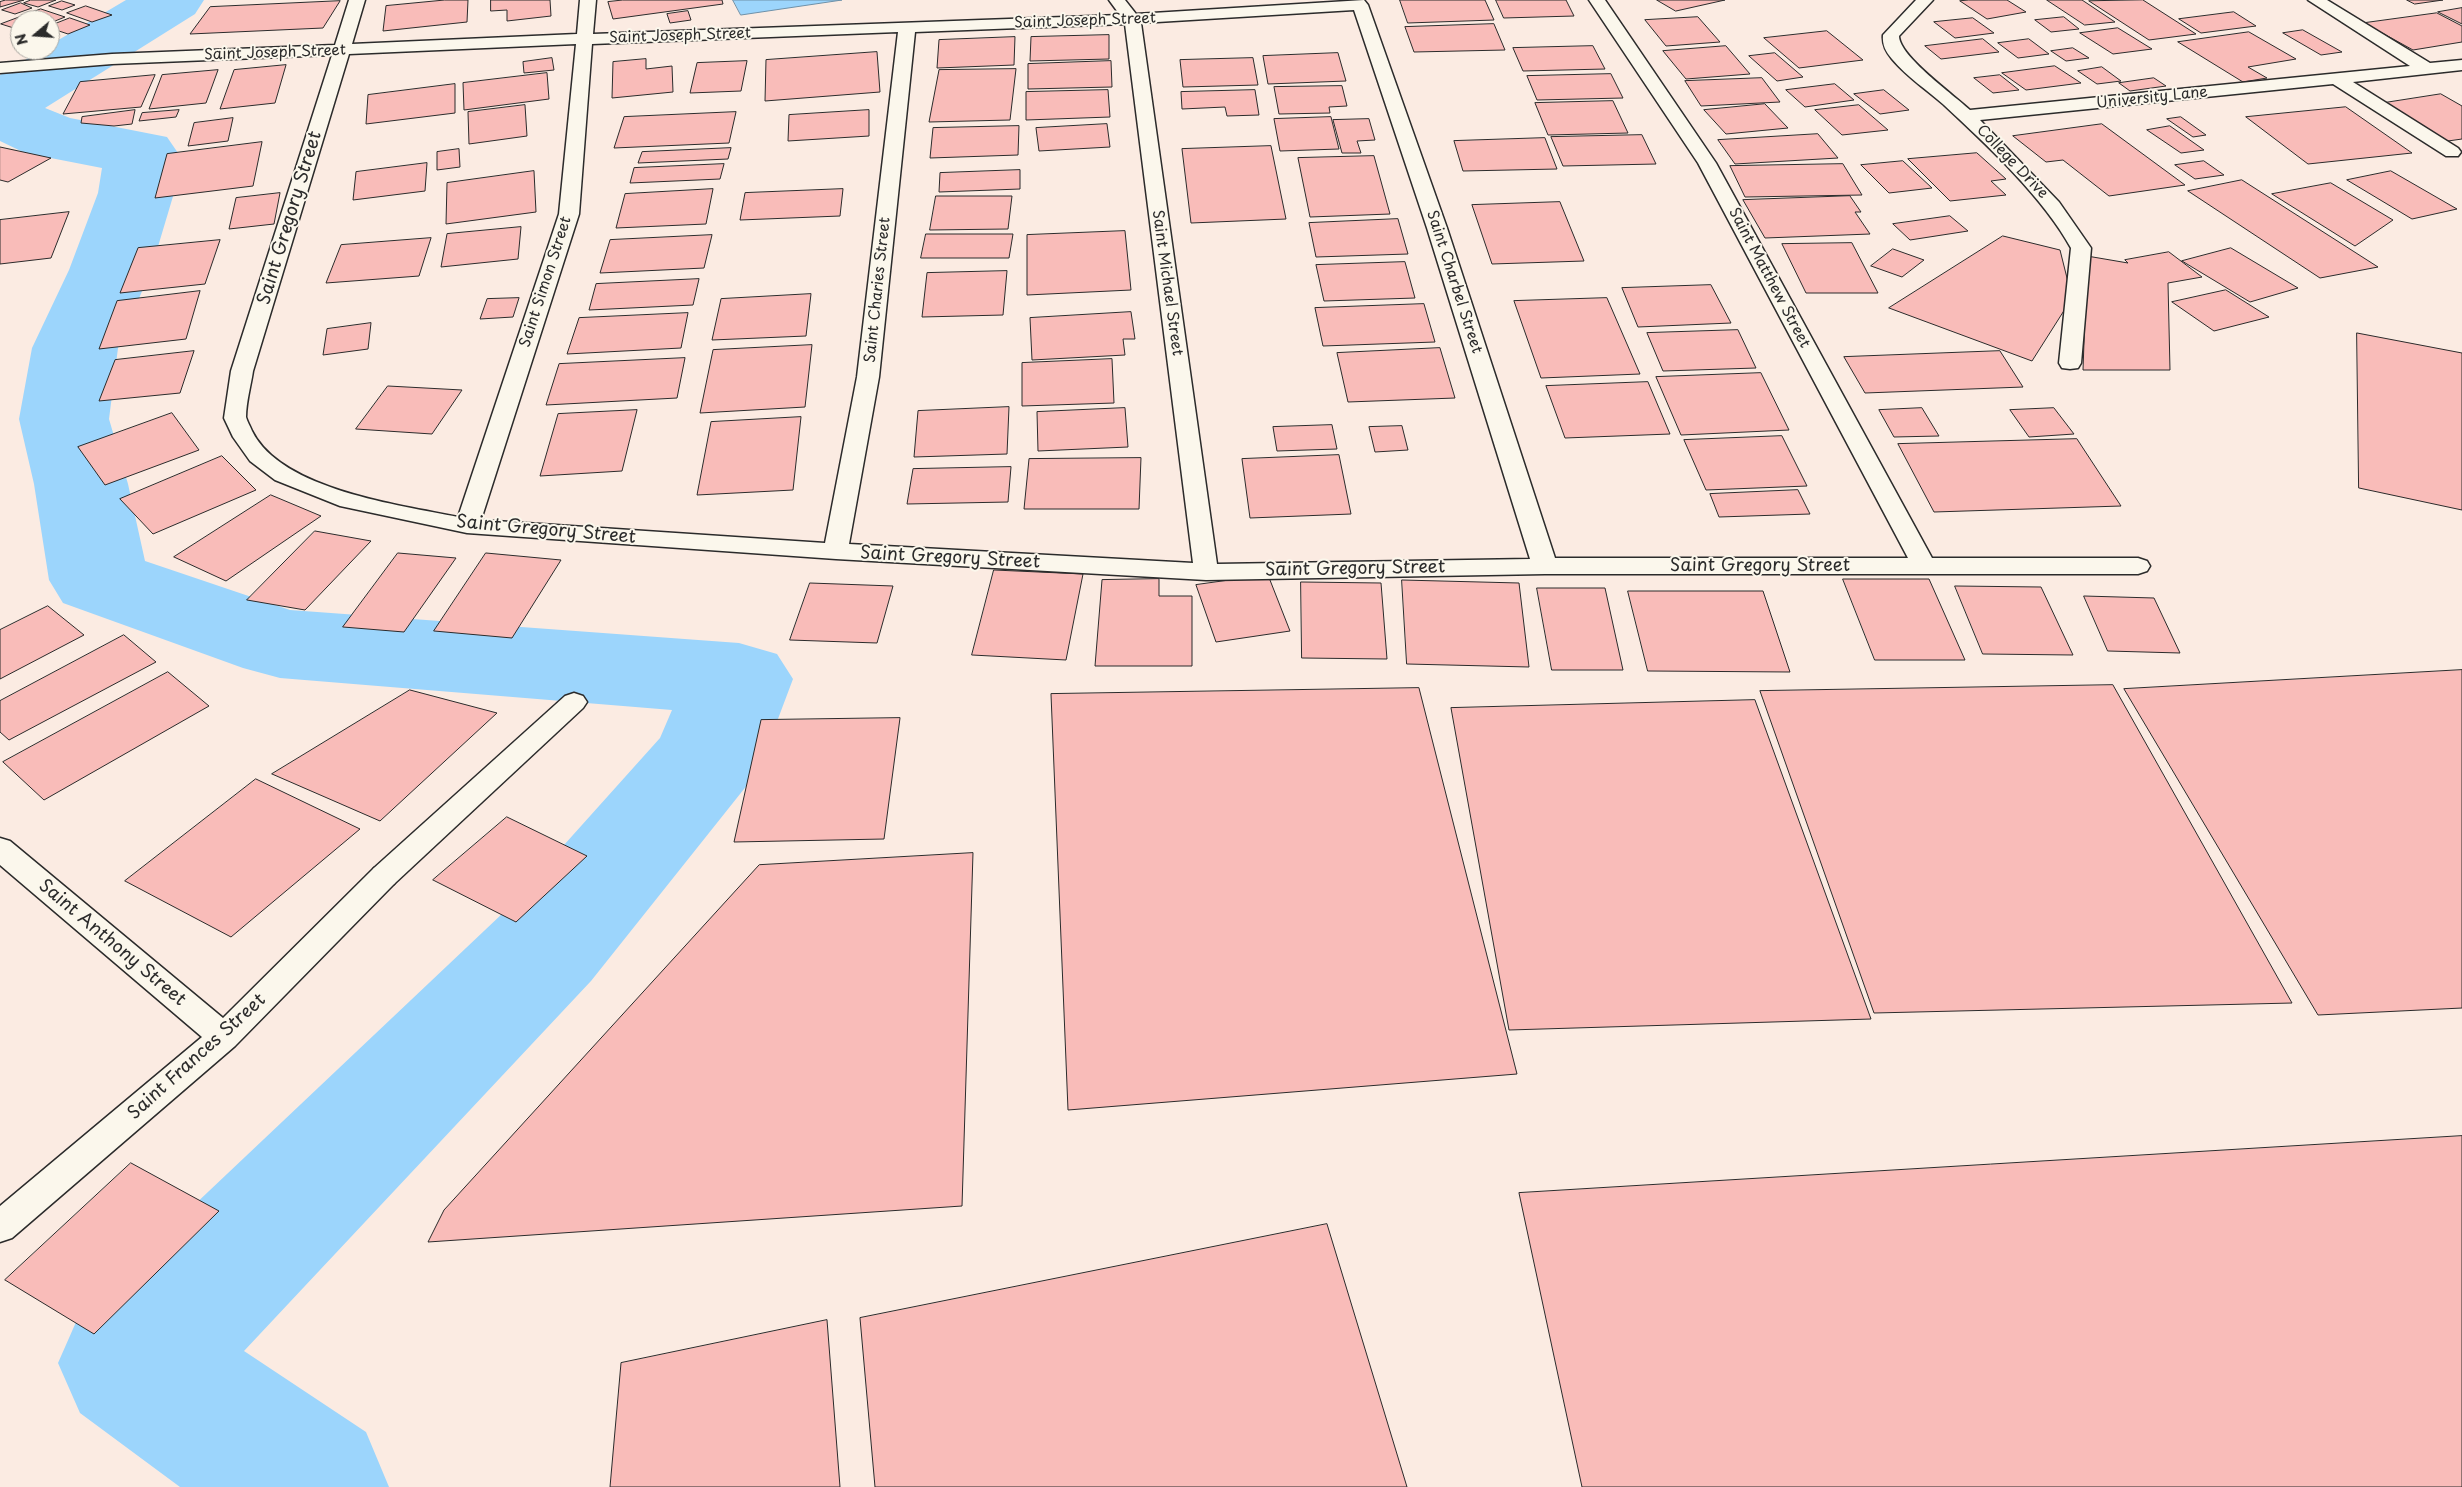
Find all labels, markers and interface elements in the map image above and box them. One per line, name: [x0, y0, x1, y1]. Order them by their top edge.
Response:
north arrow: [10, 10, 60, 60]
street label: Saint Joseph Street: [1014, 10, 1156, 32]
street label: Saint Joseph Street: [609, 25, 751, 47]
text: N: [10, 31, 33, 48]
street label: Saint Joseph Street: [204, 42, 346, 64]
street label: University Lane: [2095, 83, 2209, 113]
street label: College Drive: [1972, 122, 2052, 202]
street label: Saint Gregory Street: [253, 129, 327, 307]
street label: Saint Matthew Street: [1724, 205, 1814, 351]
street label: Saint Charbel Street: [1422, 208, 1486, 356]
street label: Saint Michael Street: [1148, 209, 1186, 357]
street label: Saint Simon Street: [516, 214, 576, 350]
street label: Saint Charies Street: [861, 216, 895, 364]
street label: Saint Gregory Street: [455, 511, 637, 549]
street label: Saint Gregory Street: [859, 542, 1041, 574]
street label: Saint Gregory Street: [1670, 555, 1850, 577]
street label: Saint Gregory Street: [1265, 557, 1445, 581]
street label: Saint Anthony Street: [34, 875, 190, 1011]
street label: Saint Frances Street: [124, 989, 270, 1125]

